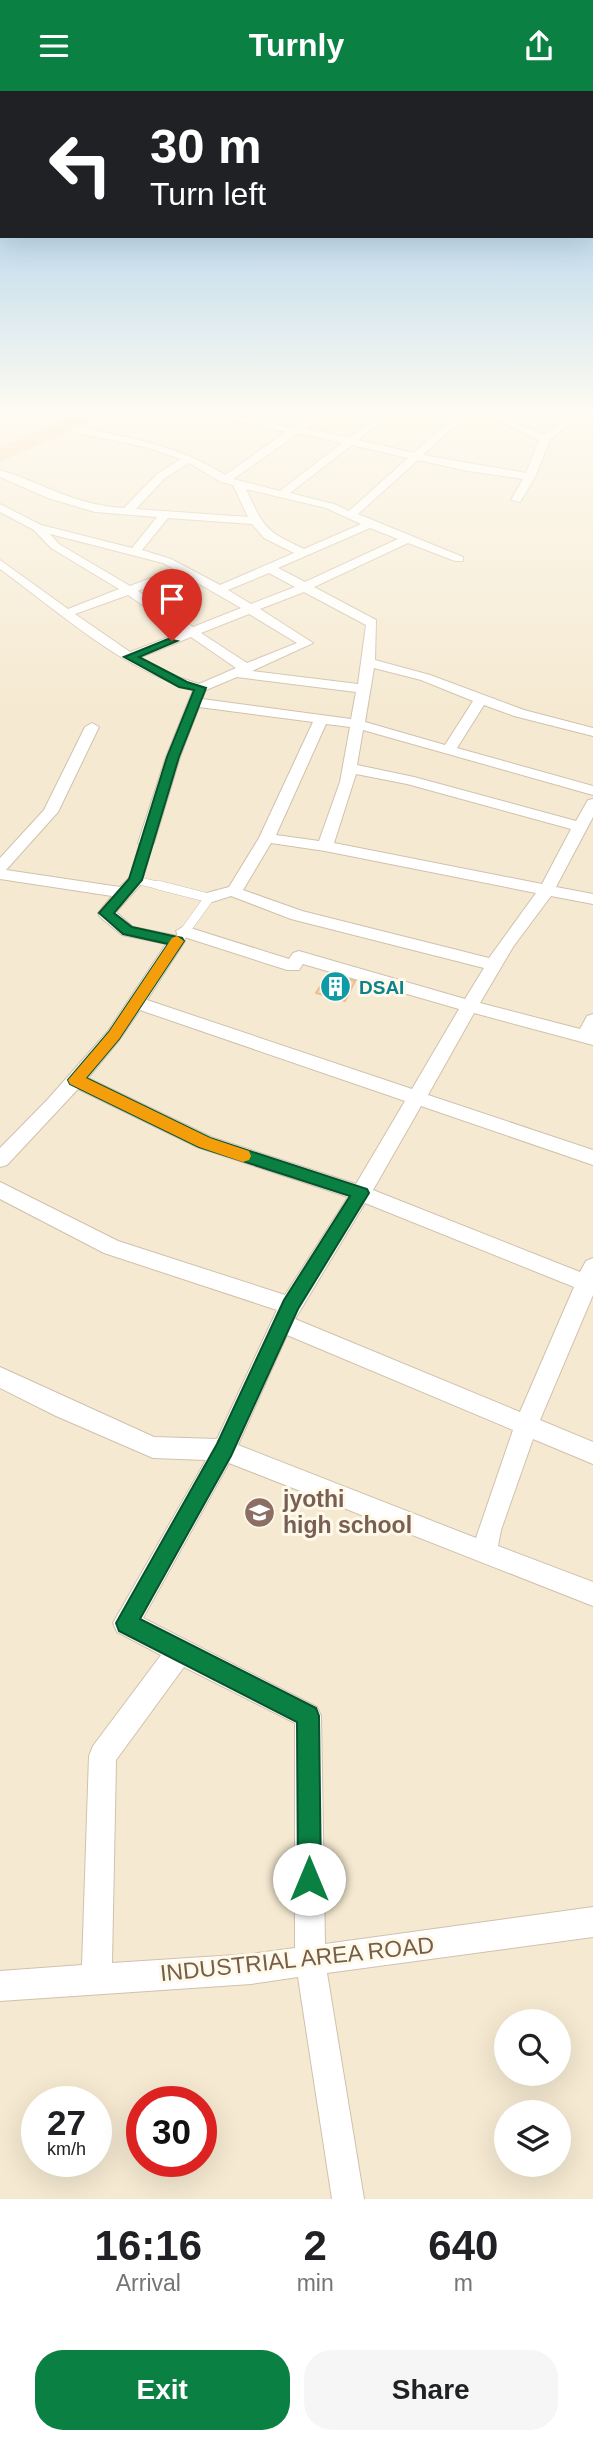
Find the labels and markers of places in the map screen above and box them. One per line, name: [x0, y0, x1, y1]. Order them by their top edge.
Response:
pin: [142, 569, 202, 641]
building icon: DSAI: [319, 970, 353, 1004]
place label: DSAI: [359, 977, 404, 998]
place label: jyothi high school: [282, 1486, 412, 1538]
school or university icon: jyothi high school: [243, 1495, 277, 1529]

